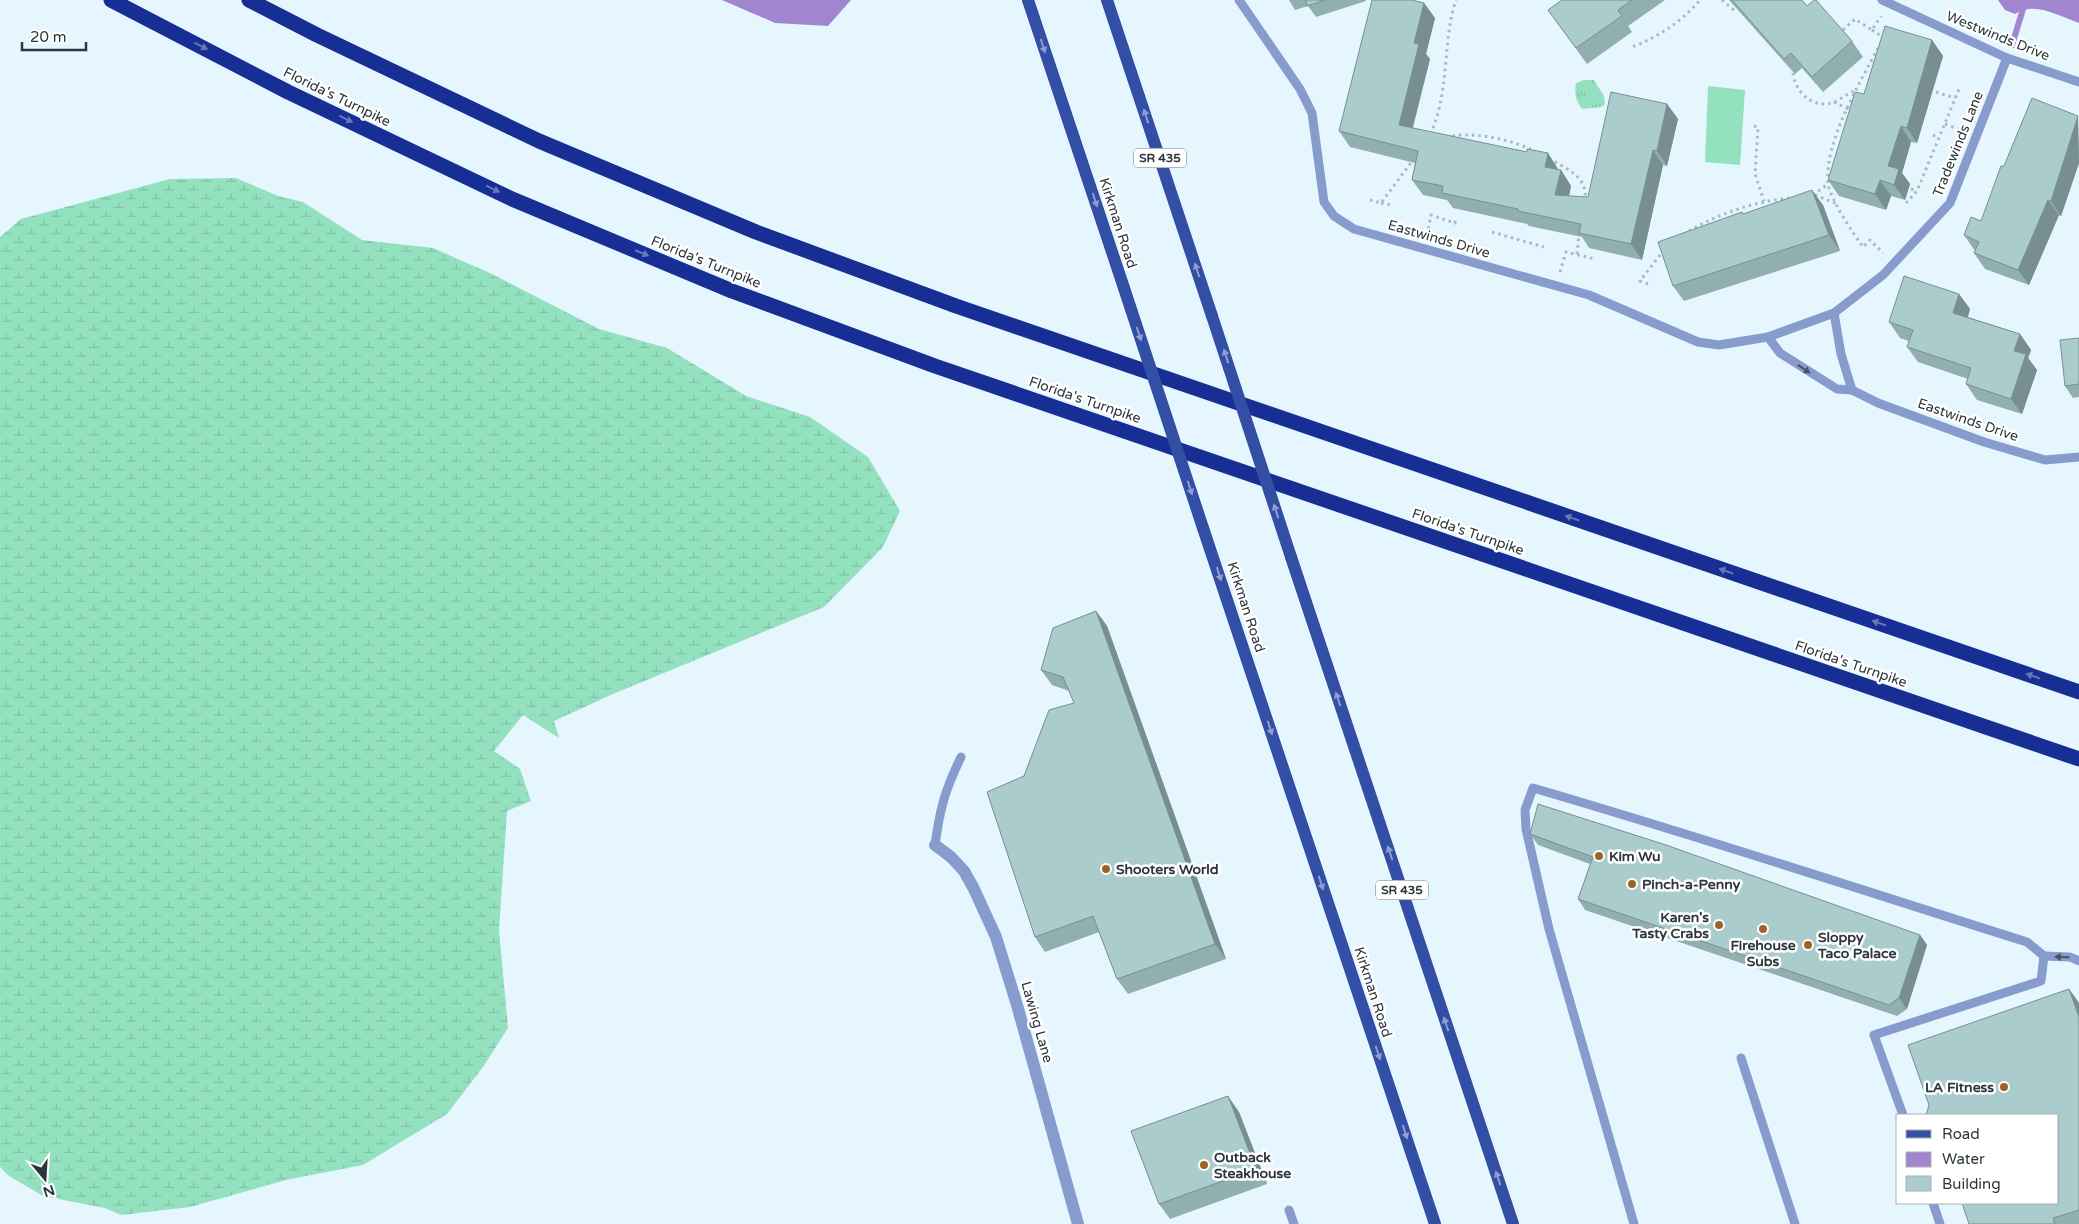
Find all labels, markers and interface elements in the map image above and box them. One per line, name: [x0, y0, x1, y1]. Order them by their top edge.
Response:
street label: Westwinds Drive: [1944, 7, 2052, 65]
scale bar: [22, 20, 86, 52]
text: 20 m: [30, 28, 67, 46]
one-way arrow: [1040, 39, 1047, 54]
one-way arrow: [193, 42, 208, 50]
street label: Florida's Turnpike: [281, 64, 393, 130]
street label: Tradewinds Lane: [1929, 89, 1987, 199]
one-way arrow: [1141, 108, 1149, 123]
one-way arrow: [339, 115, 353, 123]
road number: SR 435: [1134, 148, 1186, 168]
street label: Kirkman Road: [1095, 176, 1141, 270]
one-way arrow: [485, 185, 500, 194]
one-way arrow: [1091, 193, 1099, 208]
street label: Eastwinds Drive: [1386, 216, 1492, 262]
street label: Florida's Turnpike: [648, 232, 764, 292]
one-way arrow: [635, 250, 649, 258]
one-way arrow: [1193, 262, 1201, 277]
one-way arrow: [1135, 327, 1143, 342]
one-way arrow: [1221, 348, 1229, 363]
one-way arrow: [1797, 364, 1811, 374]
street label: Florida's Turnpike: [1027, 373, 1143, 427]
street label: Eastwinds Drive: [1915, 395, 2021, 445]
one-way arrow: [1187, 481, 1195, 496]
one-way arrow: [1272, 503, 1279, 518]
street label: Florida's Turnpike: [1410, 505, 1526, 559]
one-way arrow: [1564, 514, 1579, 522]
street label: Kirkman Road: [1223, 560, 1269, 654]
one-way arrow: [1718, 566, 1733, 574]
one-way arrow: [1216, 567, 1223, 582]
one-way arrow: [1871, 619, 1886, 627]
street label: Florida's Turnpike: [1793, 637, 1909, 691]
one-way arrow: [2025, 672, 2040, 680]
one-way arrow: [1334, 691, 1342, 706]
one-way arrow: [1267, 721, 1274, 736]
one-way arrow: [1385, 845, 1393, 860]
place label: Kim Wu: [1609, 848, 1660, 865]
marker: Kim Wu: [1593, 850, 1605, 862]
place label: Shooters World: [1116, 861, 1219, 878]
marker: Shooters World: [1100, 863, 1112, 875]
one-way arrow: [1318, 875, 1326, 890]
place label: Pinch-a-Penny: [1642, 876, 1741, 893]
marker: Pinch-a-Penny: [1626, 878, 1638, 890]
road number: SR 435: [1376, 880, 1428, 900]
place label: Karen's Tasty Crabs: [1631, 909, 1709, 942]
marker: Karen's Tasty Crabs: [1713, 919, 1725, 931]
marker: Firehouse Subs: [1757, 923, 1769, 935]
place label: Sloppy Taco Palace: [1817, 929, 1897, 962]
place label: Firehouse Subs: [1730, 937, 1796, 970]
marker: Sloppy Taco Palace: [1802, 939, 1814, 951]
street label: Kirkman Road: [1350, 945, 1396, 1039]
one-way arrow: [2053, 952, 2069, 960]
street label: Lawing Lane: [1017, 979, 1057, 1065]
one-way arrow: [1442, 1016, 1450, 1031]
one-way arrow: [1374, 1046, 1382, 1061]
place label: LA Fitness: [1925, 1079, 1994, 1096]
marker: LA Fitness: [1998, 1081, 2010, 1093]
legend: [1896, 1114, 2059, 1204]
one-way arrow: [1401, 1125, 1409, 1140]
text: Road: [1942, 1125, 1980, 1143]
place label: Outback Steakhouse: [1214, 1149, 1291, 1182]
text: Water: [1942, 1150, 1985, 1168]
north arrow: [20, 1154, 70, 1204]
marker: Outback Steakhouse: [1198, 1159, 1210, 1171]
one-way arrow: [1493, 1170, 1501, 1185]
text: Building: [1942, 1175, 2001, 1193]
text: N: [41, 1181, 57, 1201]

